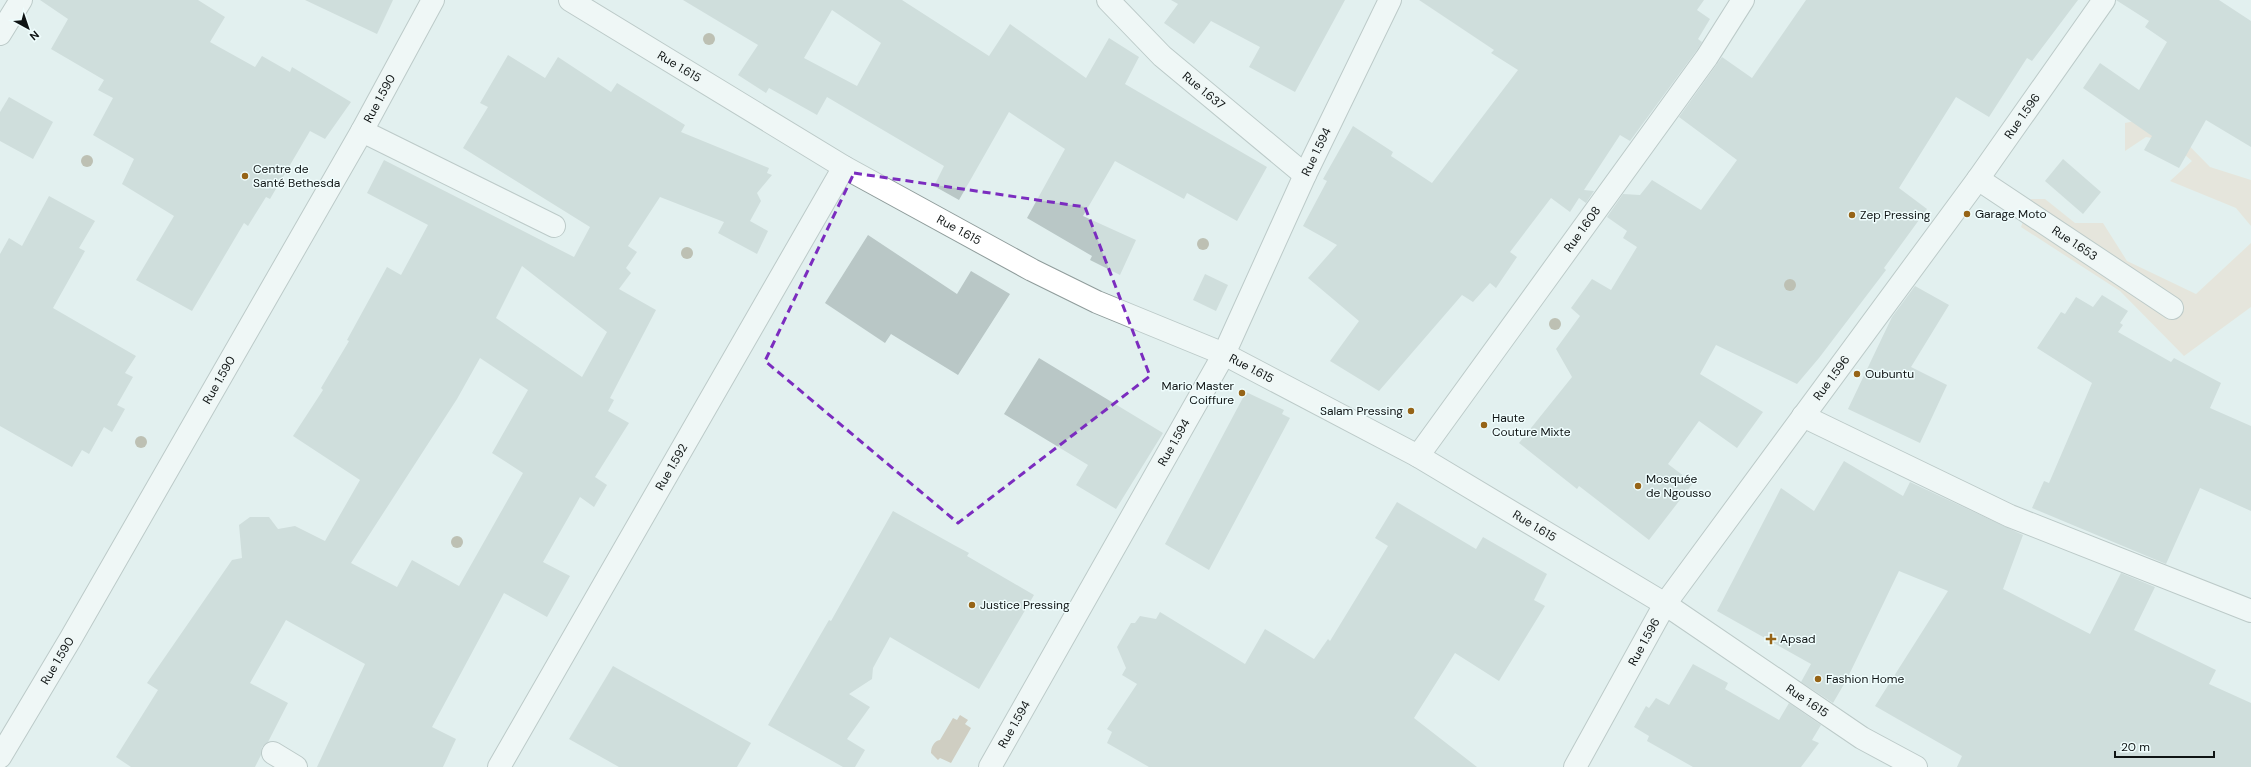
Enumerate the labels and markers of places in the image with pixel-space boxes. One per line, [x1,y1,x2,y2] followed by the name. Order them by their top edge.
[253,161,340,191] place label: Centre de Santé Bethesda
[240,171,250,181] marker: Centre de Santé Bethesda
[1975,206,2047,222] place label: Garage Moto
[1860,207,1931,223] place label: Zep Pressing
[1962,209,1972,219] marker: Garage Moto
[1847,210,1857,220] marker: Zep Pressing
[1865,366,1914,382] place label: Oubuntu
[1852,369,1862,379] marker: Oubuntu
[1162,378,1235,408] place label: Mario Master Coiffure
[1237,388,1247,398] marker: Mario Master Coiffure
[1320,403,1403,419] place label: Salam Pressing
[1406,406,1416,416] marker: Salam Pressing
[1492,410,1571,440] place label: Haute Couture Mixte
[1479,420,1489,430] marker: Haute Couture Mixte
[1646,471,1711,501] place label: Mosquée de Ngousso
[1633,481,1643,491] marker: Mosquée de Ngousso
[980,597,1070,613] place label: Justice Pressing
[967,600,977,610] marker: Justice Pressing
[1780,631,1816,647] place label: Apsad
[1765,633,1777,645] marker: Apsad
[1826,671,1905,687] place label: Fashion Home
[1813,674,1823,684] marker: Fashion Home

